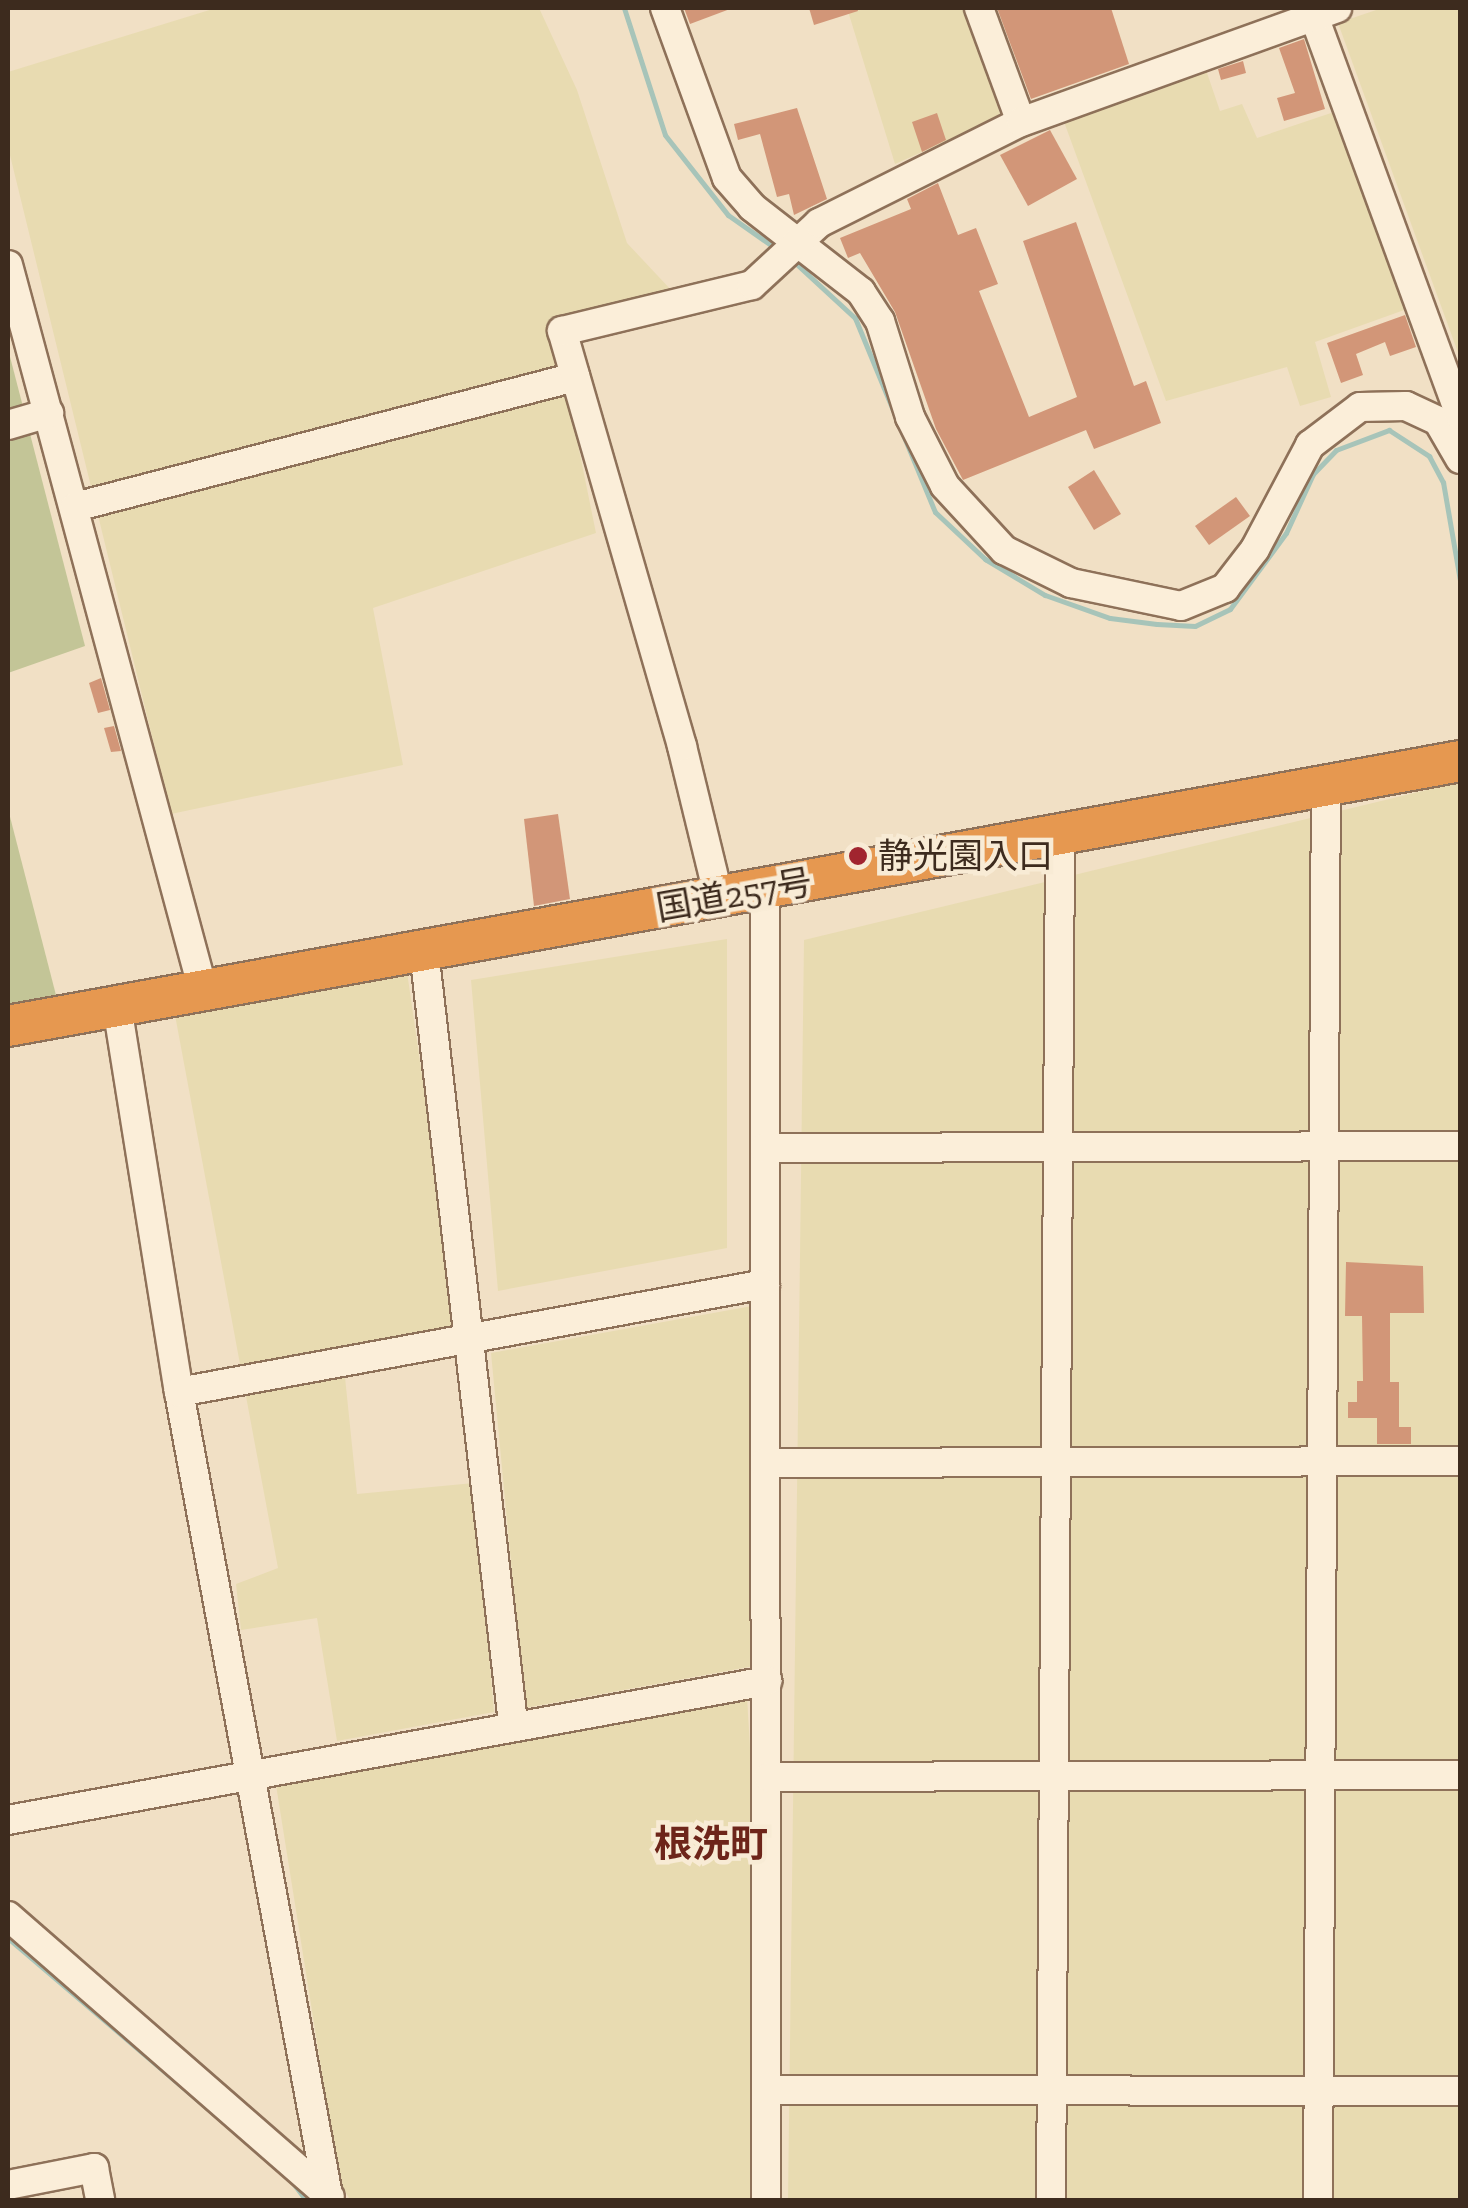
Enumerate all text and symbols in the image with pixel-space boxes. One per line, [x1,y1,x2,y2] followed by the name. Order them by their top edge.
[878,835,1053,877] place label: 静光園入口
[847,845,869,867] marker: 静光園入口
[653,861,815,929] street label: 国道257号
[654,1822,768,1868] district label: 根洗町

